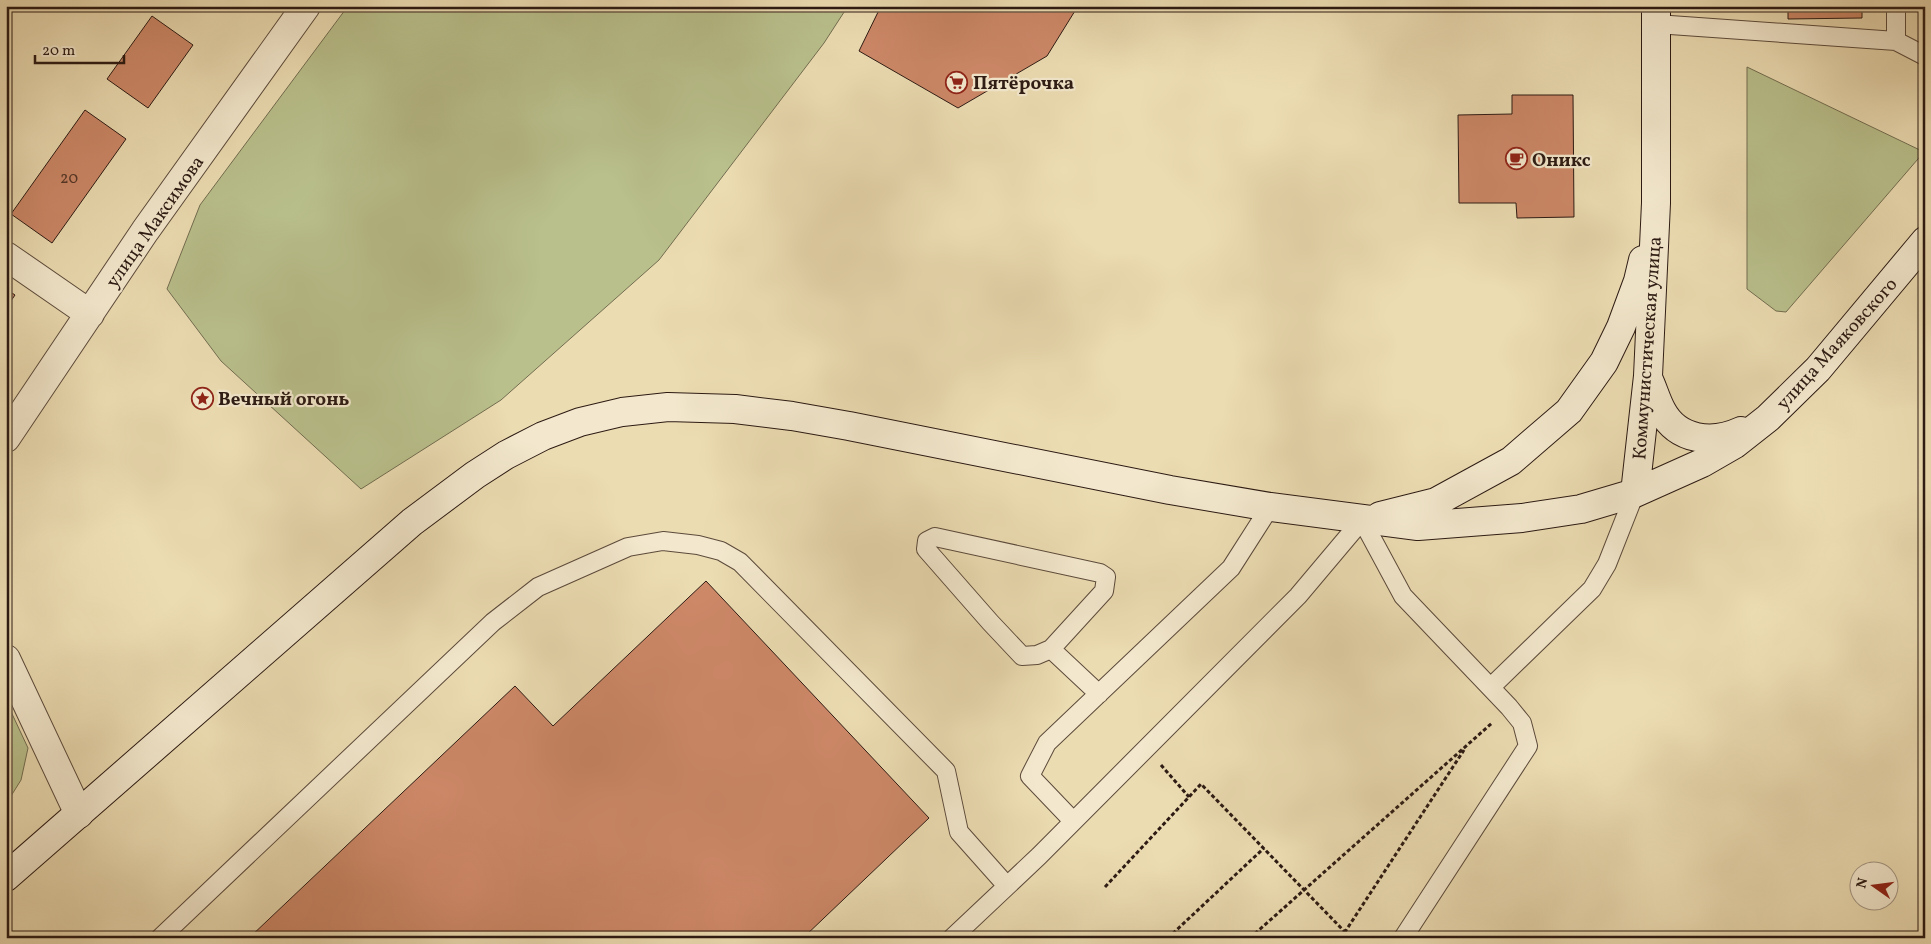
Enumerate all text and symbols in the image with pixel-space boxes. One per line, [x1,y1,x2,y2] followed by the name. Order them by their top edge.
[35,32,124,64] scale bar
[42,41,75,62] text: 20 m
[945,70,969,94] supermarket icon: Пятёрочка
[973,71,1074,97] place label: Пятёрочка
[1504,147,1528,171] cafe icon: Оникс
[1532,148,1591,174] place label: Оникс
[100,151,211,293] street label: улица Максимова
[60,168,78,190] house number: 20
[1627,235,1669,461] street label: Коммунистическая улица
[1771,272,1904,416] street label: улица Маяковского
[190,386,214,410] place icon: Вечный огонь
[218,387,350,413] place label: Вечный огонь
[1848,862,1898,912] north arrow
[1852,876,1873,890] text: N

